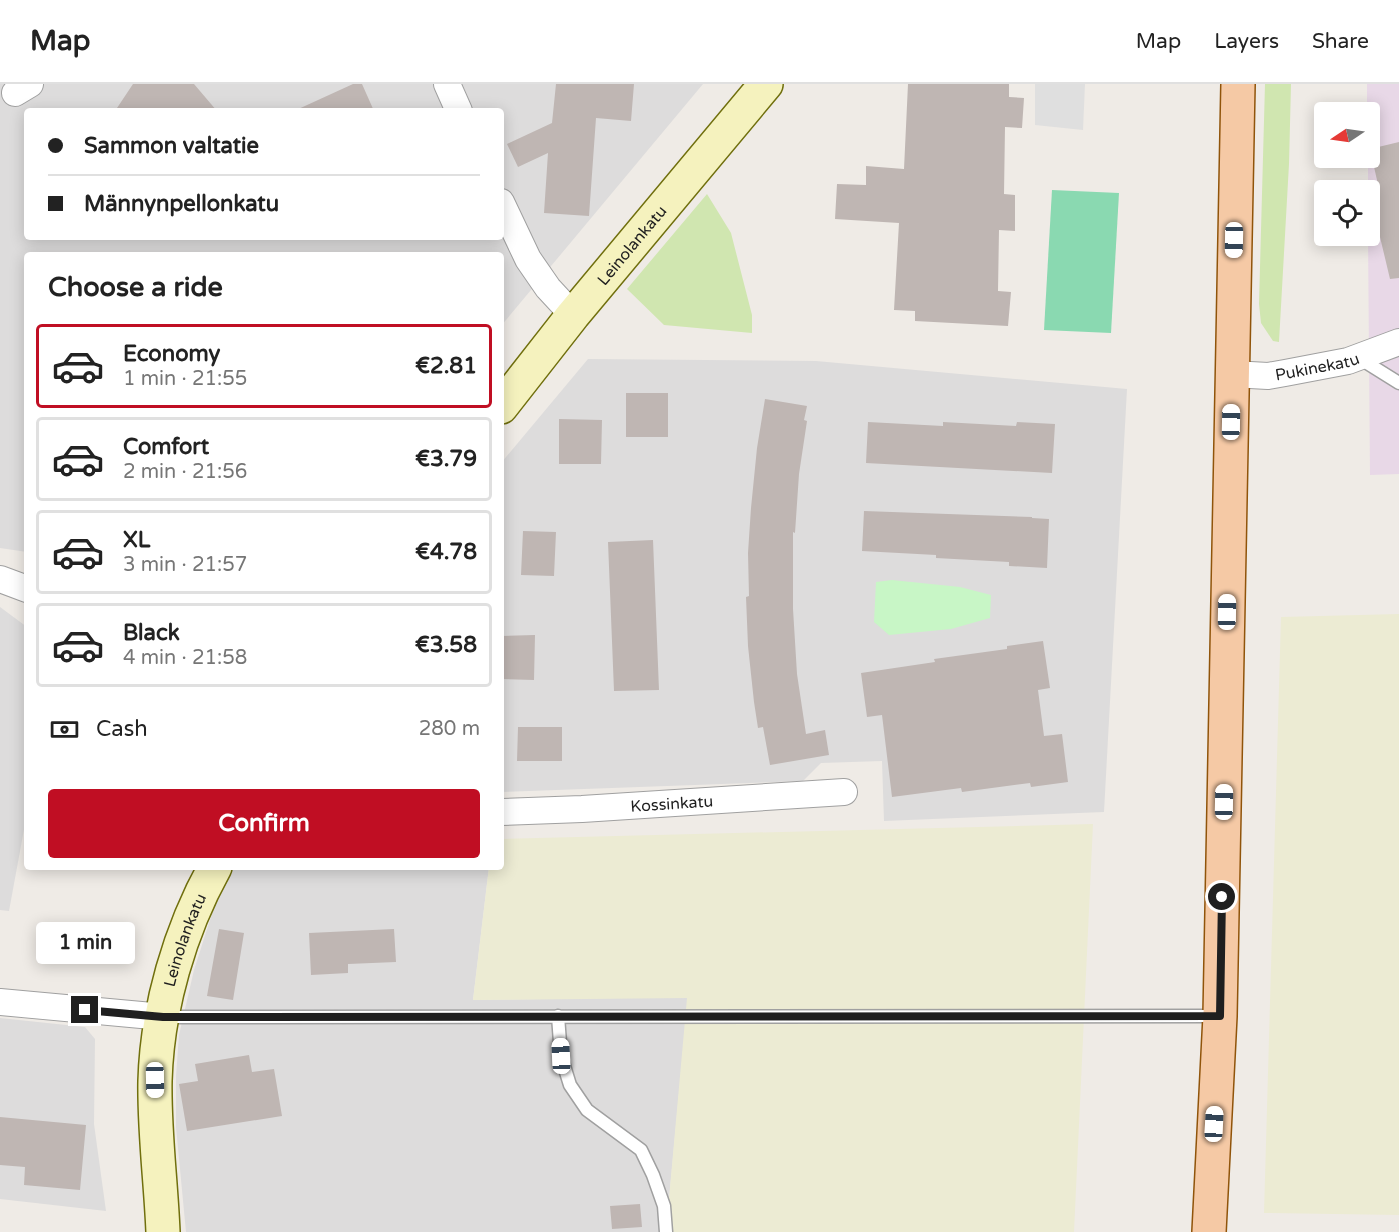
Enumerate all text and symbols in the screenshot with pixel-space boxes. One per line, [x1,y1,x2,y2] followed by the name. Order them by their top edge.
[30,24,90,58] text: Map
[1136,29,1181,54] text: Map
[1214,29,1279,54] text: Layers
[1312,29,1369,54] text: Share
[1314,102,1380,168] north arrow
[1314,102,1380,246] map controls
[84,133,259,159] text: Sammon valtatie
[1314,180,1380,246] button: locate
[84,191,279,217] text: Männynpellonkatu
[593,202,671,290] street label: Leinolankatu
[1225,222,1243,258] car
[48,271,223,304] text: Choose a ride
[51,339,105,393] icon: car
[123,341,220,367] text: Economy
[1274,349,1362,386] street label: Pukinekatu
[415,353,477,379] text: €2.81
[123,367,247,391] text: 1 min · 21:55
[1222,404,1240,440] car
[51,432,105,486] icon: car
[123,434,209,460] text: Comfort
[415,446,477,472] text: €3.79
[123,460,247,484] text: 2 min · 21:56
[51,525,105,579] icon: car
[123,527,150,553] text: XL
[415,539,477,565] text: €4.78
[123,553,247,577] text: 3 min · 21:57
[1218,594,1236,630] car
[51,618,105,672] icon: car
[123,620,180,646] text: Black
[415,632,477,658] text: €3.58
[123,646,247,670] text: 4 min · 21:58
[48,713,81,746] icon: cash
[96,716,148,742] text: Cash
[419,717,480,741] text: 280 m
[1215,784,1233,820] car
[48,789,480,858] button: Confirm
[630,792,714,817] street label: Kossinkatu
[1208,883,1235,910] route start
[160,890,211,989] street label: Leinolankatu
[36,923,134,965] callout: 1 min
[59,931,112,955] text: 1 min
[71,996,98,1023] route end
[551,1038,571,1074] car
[146,1062,164,1098] car
[1204,1106,1224,1142] car

